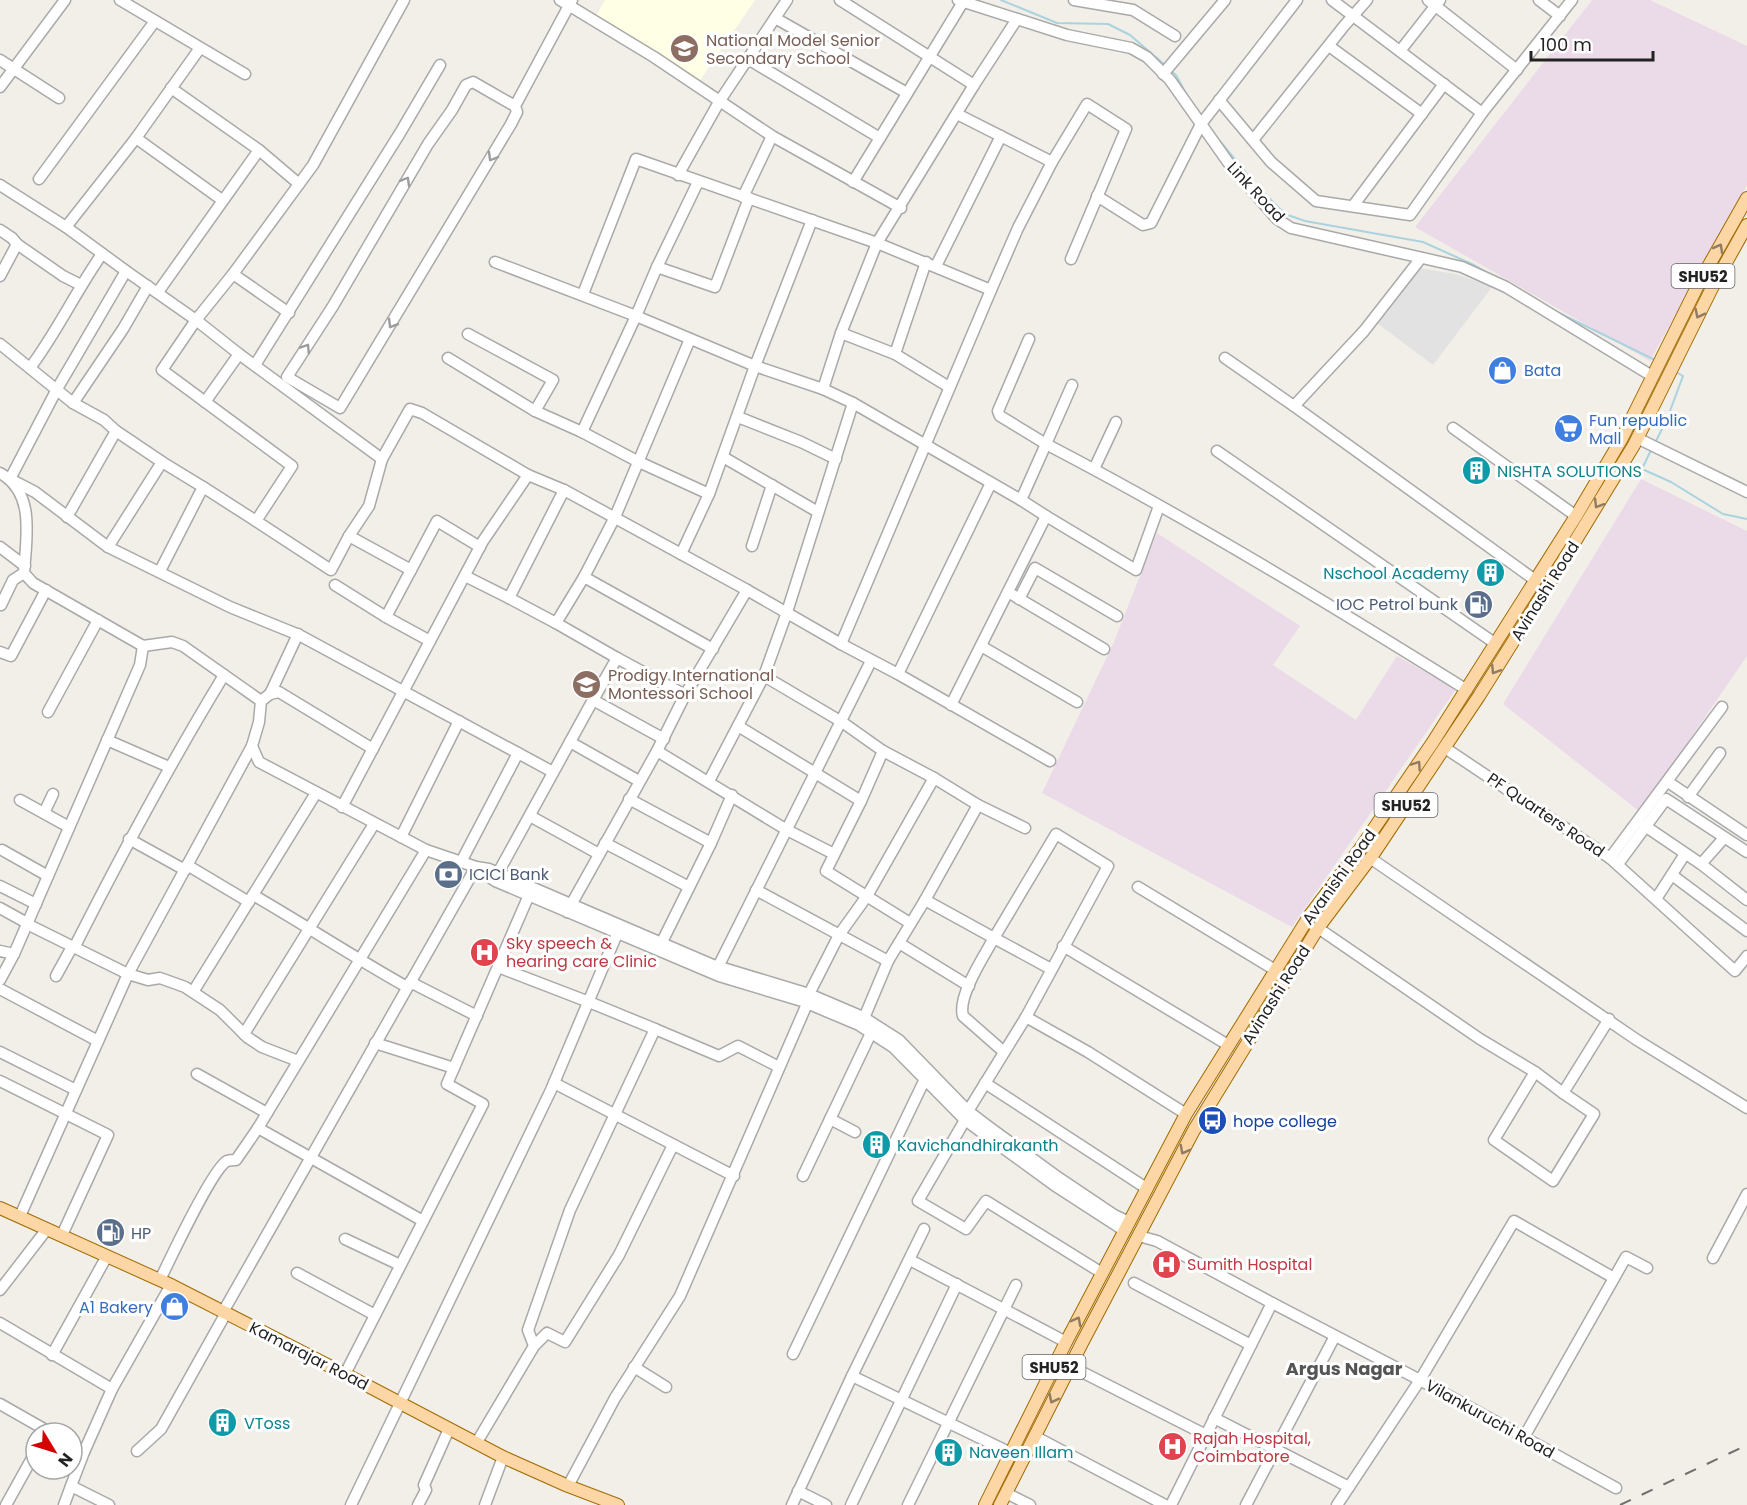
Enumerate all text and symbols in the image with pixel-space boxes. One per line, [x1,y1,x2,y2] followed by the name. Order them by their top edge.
[1531,24,1652,62] scale bar
[706,29,880,70] place label: National Model Senior Secondary School
[1540,32,1592,57] text: 100 m
[669,33,701,65] school or university icon: National Model Senior Secondary School
[488,151,499,161] one-way arrow
[1222,157,1290,227] street label: Link Road
[399,177,411,187] one-way arrow
[1712,243,1723,254] one-way arrow
[1672,264,1734,288] road number: SHU52
[1695,307,1706,318] one-way arrow
[387,318,399,328] one-way arrow
[298,344,310,354] one-way arrow
[1487,354,1519,386] shop icon: Bata
[1524,359,1561,382] place label: Bata
[1589,409,1687,450] place label: Fun republic Mall
[1552,413,1584,445] supermarket icon: Fun republic Mall
[1460,455,1492,487] building icon: NISHTA SOLUTIONS
[1497,460,1642,483] place label: NISHTA SOLUTIONS
[1593,498,1605,508] one-way arrow
[1505,537,1585,645] street label: Avinashi Road
[1474,557,1506,589] building icon: Nschool Academy
[1323,562,1469,585] place label: Nschool Academy
[1463,588,1495,620] fuel station icon: IOC Petrol bunk
[1336,593,1459,616] place label: IOC Petrol bunk
[608,664,774,705] place label: Prodigy International Montessori School
[1491,664,1503,674] one-way arrow
[571,668,603,700] school or university icon: Prodigy International Montessori School
[1410,761,1421,772] one-way arrow
[1483,767,1609,863] street label: PF Quarters Road
[1374,793,1438,817] road number: SHU52
[1296,824,1382,930] street label: Avanishi Road
[432,858,464,890] bank icon: ICICI Bank
[469,863,550,886] place label: ICICI Bank
[506,932,657,973] place label: Sky speech & hearing care Clinic
[469,936,501,968] hospital icon: Sky speech & hearing care Clinic
[1236,941,1316,1049] street label: Avinashi Road
[1196,1105,1228,1137] bus stop icon: hope college
[1233,1110,1337,1133] place label: hope college
[860,1129,892,1161] building icon: Kavichandhirakanth
[897,1134,1058,1157] place label: Kavichandhirakanth
[1180,1144,1191,1155] one-way arrow
[94,1217,126,1249] fuel station icon: HP
[131,1222,151,1245] place label: HP
[1150,1248,1182,1280] hospital icon: Sumith Hospital
[1187,1253,1312,1276] place label: Sumith Hospital
[158,1291,190,1323] shop icon: A1 Bakery
[79,1296,153,1319] place label: A1 Bakery
[245,1316,373,1396] street label: Kamarajar Road
[1070,1317,1081,1327] one-way arrow
[1022,1355,1086,1379] road number: SHU52
[1285,1356,1403,1381] district label: Argus Nagar
[1421,1374,1559,1464] street label: Vilankuruchi Road
[1049,1393,1060,1404] one-way arrow
[207,1407,239,1439] building icon: VToss
[244,1412,290,1435] place label: VToss
[24,1421,84,1481] north arrow
[1193,1427,1311,1468] place label: Rajah Hospital, Coimbatore
[1156,1431,1188,1463] hospital icon: Rajah Hospital, Coimbatore
[932,1436,964,1468] building icon: Naveen Illam
[969,1441,1074,1464] place label: Naveen Illam
[53,1448,78,1472] text: N

